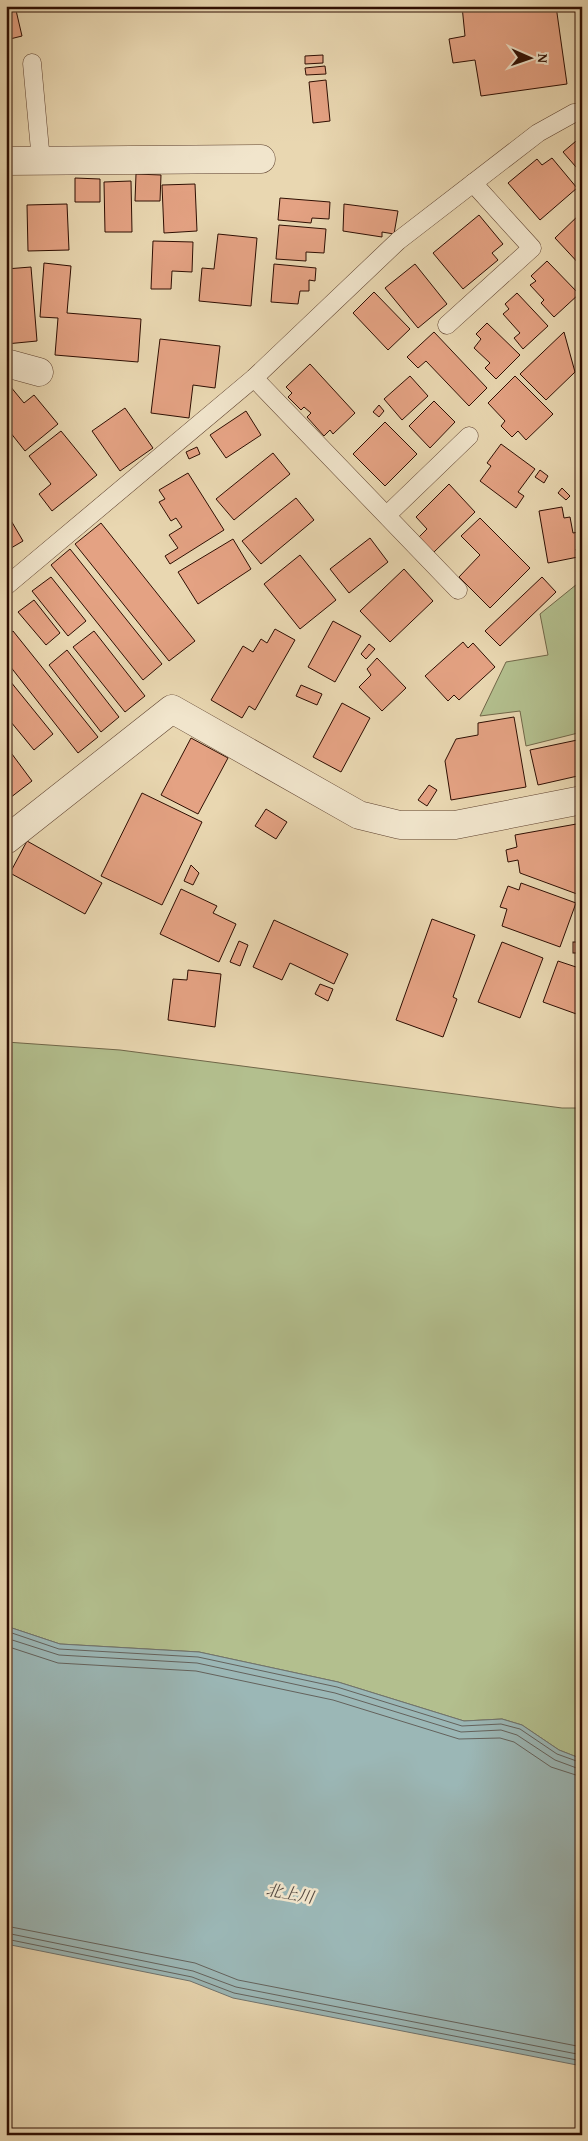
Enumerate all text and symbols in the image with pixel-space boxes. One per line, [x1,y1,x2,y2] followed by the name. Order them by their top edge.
[506,32,556,82] north arrow
[533,53,553,64] text: N
[264,1877,318,1909] water label: 北上川

